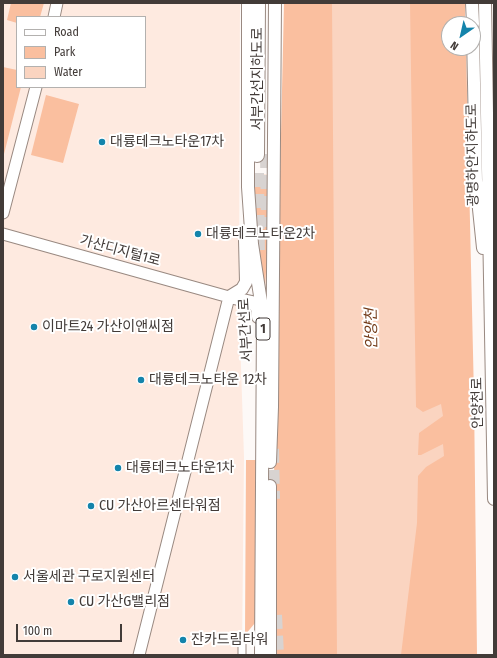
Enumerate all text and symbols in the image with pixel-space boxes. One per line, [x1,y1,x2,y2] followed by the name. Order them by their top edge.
[16,16,146,88] legend
[441,16,481,56] north arrow
[54,25,79,39] text: Road
[250,27,266,131] street label: 서부간선지하도로
[448,38,461,53] text: N
[54,45,75,59] text: Park
[54,65,82,79] text: Water
[464,103,482,207] street label: 광명하안지하도로
[110,134,224,150] place label: 대륭테크노타운17차
[97,137,107,147] marker: 대륭테크노타운17차
[206,226,315,242] place label: 대륭테크노타운2차
[193,229,203,239] marker: 대륭테크노타운2차
[78,232,162,270] street label: 가산디지털1로
[236,297,256,363] street label: 서부간선로
[363,308,381,350] water label: 안양천
[256,318,270,340] road number: 1
[42,319,174,335] place label: 이마트24 가산이앤씨점
[29,322,39,332] marker: 이마트24 가산이앤씨점
[149,372,267,388] place label: 대륭테크노타운 12차
[136,375,146,385] marker: 대륭테크노타운 12차
[469,377,487,429] street label: 안양천로
[126,460,234,476] place label: 대륭테크노타운1차
[113,463,123,473] marker: 대륭테크노타운1차
[99,498,221,514] place label: CU 가산아르센타워점
[86,501,96,511] marker: CU 가산아르센타워점
[23,569,155,585] place label: 서울세관 구로지원센터
[10,572,20,582] marker: 서울세관 구로지원센터
[79,594,170,610] place label: CU 가산G밸리점
[66,597,76,607] marker: CU 가산G밸리점
[18,616,124,642] scale bar
[23,624,52,638] text: 100 m
[191,632,268,648] place label: 잔카드림타워
[178,635,188,645] marker: 잔카드림타워

